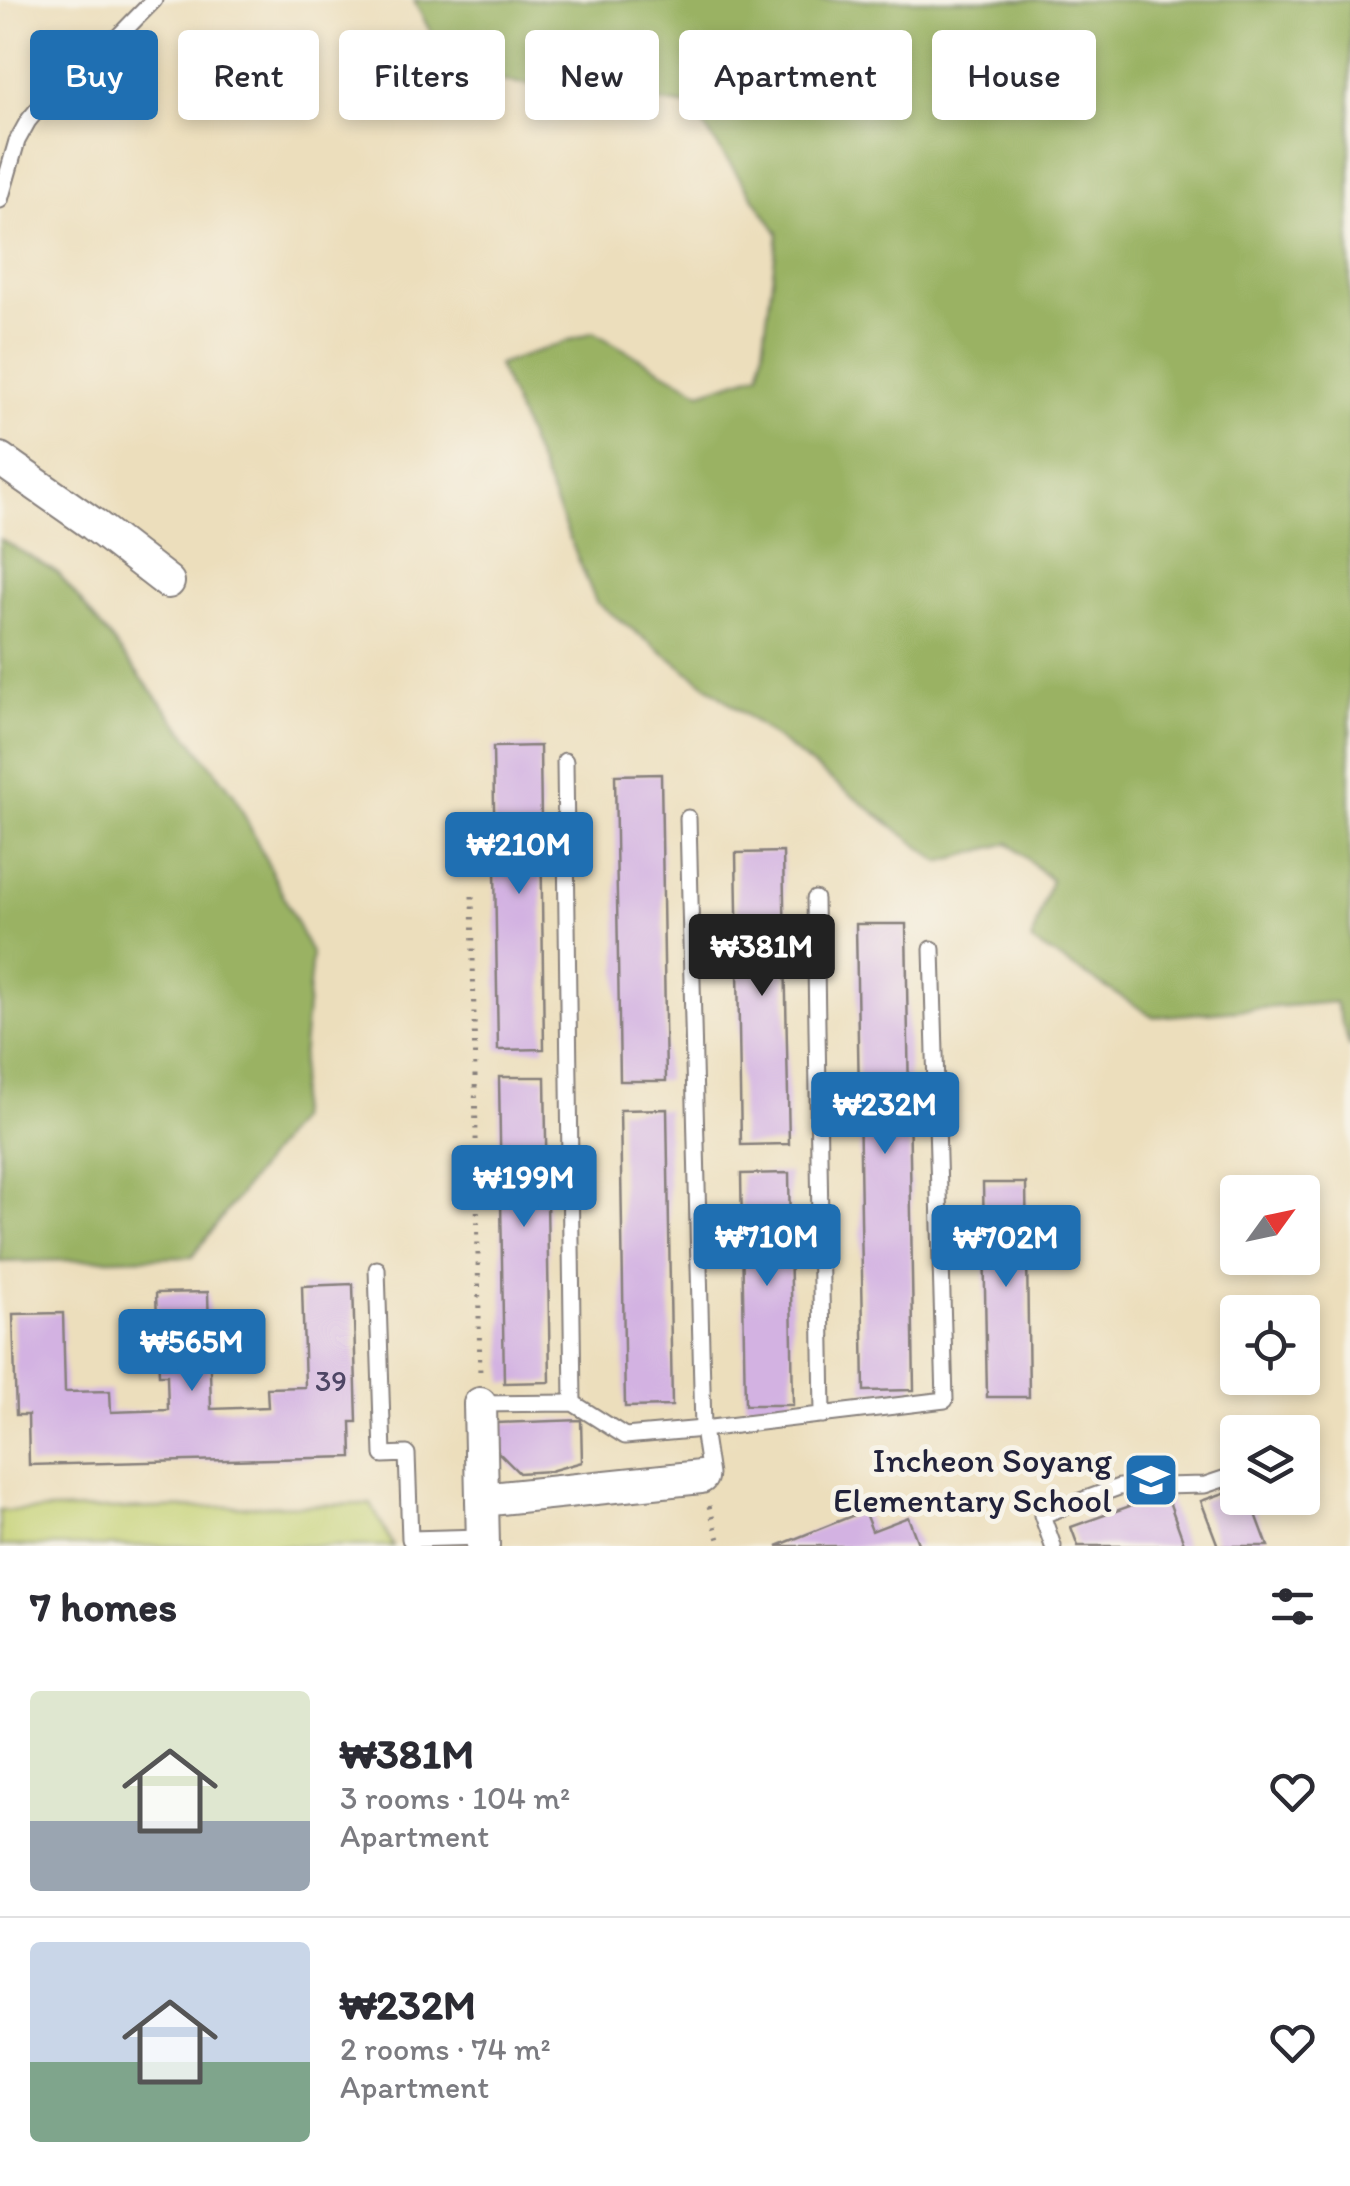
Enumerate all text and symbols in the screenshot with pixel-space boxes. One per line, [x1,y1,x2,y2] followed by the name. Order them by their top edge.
[30,30,158,120] chip: Buy
[178,30,319,120] chip: Rent
[339,30,505,120] chip: Filters
[525,30,659,120] chip: New
[679,30,912,120] chip: Apartment
[932,30,1096,120] chip: House
[449,812,589,897] pin: ₩210M
[467,825,571,863] text: ₩210M
[692,914,832,999] pin: ₩381M
[711,927,813,965] text: ₩381M
[815,1072,955,1157] pin: ₩232M
[833,1085,937,1123] text: ₩232M
[454,1145,594,1230] pin: ₩199M
[474,1158,574,1196] text: ₩199M
[1220,1175,1320,1275] north arrow
[1220,1175,1320,1515] map controls
[697,1204,837,1289] pin: ₩710M
[936,1205,1076,1290] pin: ₩702M
[716,1217,818,1255] text: ₩710M
[954,1218,1058,1256] text: ₩702M
[1220,1295,1320,1395] button: locate
[122,1309,262,1394] pin: ₩565M
[140,1322,244,1360] text: ₩565M
[315,1362,347,1399] house number: 39
[1220,1415,1320,1515] button: layers
[833,1439,1112,1521] place label: Incheon Soyang Elementary School
[1121,1450,1181,1510] school or university icon: Incheon Soyang Elementary School
[1265,1579,1320,1634] icon: filters
[30,1581,177,1632] text: 7 homes
[340,1728,474,1779] text: ₩381M
[110,1731,230,1851] icon: home
[1265,1764,1320,1819] icon: heart
[340,1779,570,1817] text: 3 rooms · 104 m²
[340,1817,489,1855] text: Apartment
[340,1979,476,2030] text: ₩232M
[110,1982,230,2102] icon: home
[1265,2015,1320,2070] icon: heart
[340,2030,551,2068] text: 2 rooms · 74 m²
[340,2068,489,2106] text: Apartment

